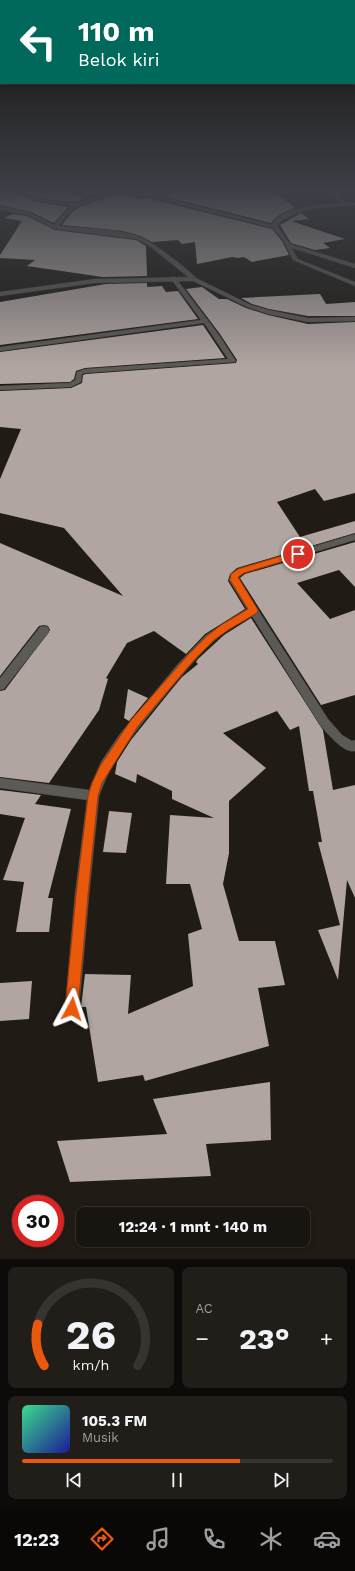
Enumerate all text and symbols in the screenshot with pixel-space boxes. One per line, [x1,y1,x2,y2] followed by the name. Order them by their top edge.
[78,15,155,48] text: 110 m
[12,16,64,68] icon: left
[78,49,160,70] text: Belok kiri
[281,537,315,571] pin
[287,543,309,565] icon: arrive
[51,988,93,1030] position arrow
[12,1195,64,1247] speed limit sign: 30
[119,1218,267,1236] text: 12:24 · 1 mnt · 140 m
[196,1301,213,1316] text: AC
[66,1309,116,1358] text: 26
[239,1321,290,1356] text: 23°
[196,1326,209,1351] text: −
[320,1326,333,1351] text: +
[72,1356,109,1372] text: km/h
[82,1412,147,1430] text: 105.3 FM
[82,1430,119,1445] text: Musik
[63,1469,85,1491] icon: previous
[166,1469,188,1491] icon: pause
[270,1469,292,1491] icon: next
[88,1525,116,1553] icon: directions
[144,1525,172,1553] icon: music
[200,1525,228,1553] icon: phone
[257,1525,285,1553] icon: climate
[313,1525,341,1553] icon: car
[14,1529,59,1550] text: 12:23

